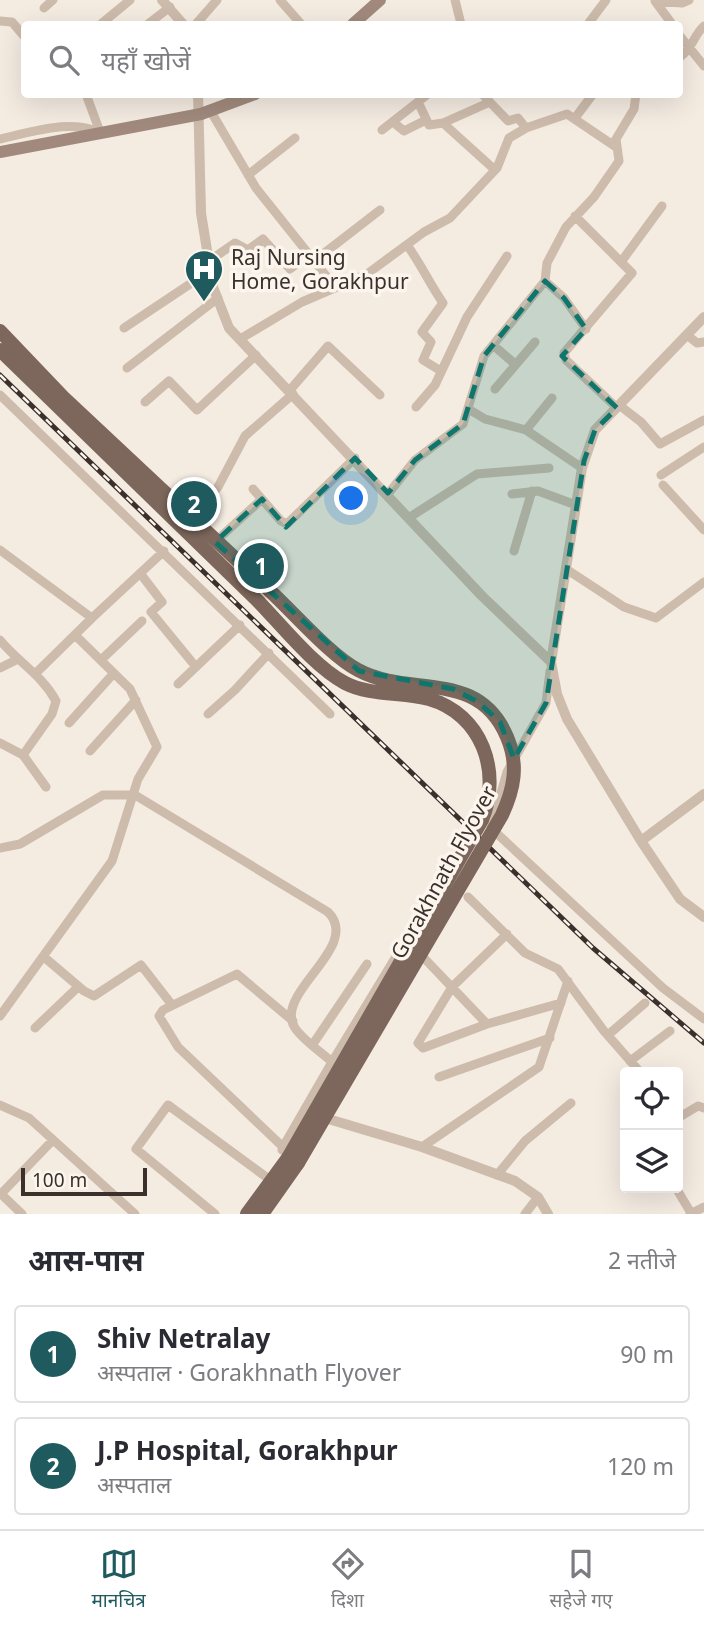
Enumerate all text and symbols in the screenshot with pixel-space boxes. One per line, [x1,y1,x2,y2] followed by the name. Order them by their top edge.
[21,21,683,98] search box
[45,41,83,79] icon: search
[101,42,191,78] text: यहाँ खोजें
[231,243,409,295] place label: Raj Nursing Home, Gorakhpur
[183,248,225,303] hospital icon: Raj Nursing Home, Gorakhpur
[171,478,217,530] pin: 2
[334,481,368,515] your location
[238,540,284,592] pin: 1
[384,780,502,963] street label: Gorakhnath Flyover
[620,1067,683,1193] map controls
[620,1067,683,1130] button: locate
[620,1130,683,1193] button: layers
[21,1165,147,1197] scale bar
[32,1167,87,1193] text: 100 m
[28,1239,144,1280] text: आस-पास
[608,1244,676,1276] text: 2 नतीजे
[97,1320,270,1356] text: Shiv Netralay
[46,1338,60,1370] text: 1
[620,1338,674,1370] text: 90 m
[97,1356,401,1388] text: अस्पताल · Gorakhnath Flyover
[97,1432,398,1468] text: J.P Hospital, Gorakhpur
[46,1450,60,1482] text: 2
[607,1450,674,1482] text: 120 m
[97,1468,171,1500] text: अस्पताल
[91,1545,146,1613] tab: मानचित्र
[329,1545,367,1613] tab: दिशा
[549,1545,613,1613] tab: सहेजे गए

